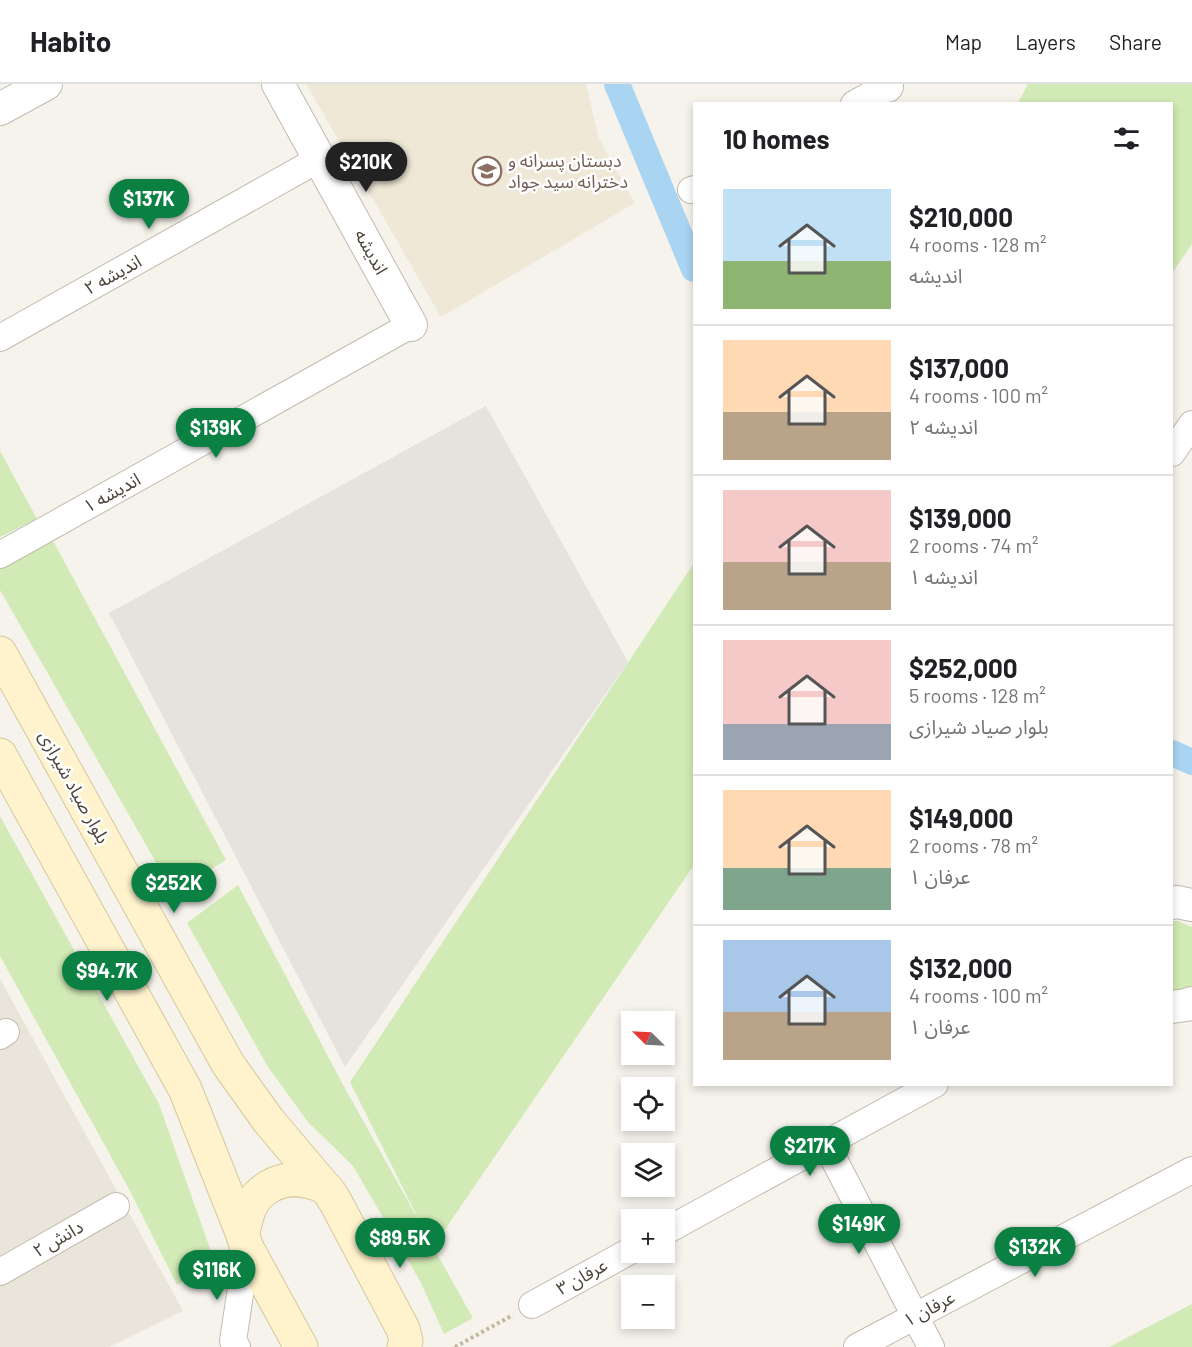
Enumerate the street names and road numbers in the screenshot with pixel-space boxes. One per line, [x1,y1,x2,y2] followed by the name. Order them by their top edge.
[351,225,393,278] street label: اندیشه
[80,249,145,299] street label: اندیشه ۲
[79,467,144,517] street label: اندیشه ۱
[34,726,115,847] street label: بلوار صیاد شیرازی
[28,1215,87,1262] street label: دانش ۲
[552,1253,611,1300] street label: عرفان ۳
[899,1285,959,1332] street label: عرفان ۱

